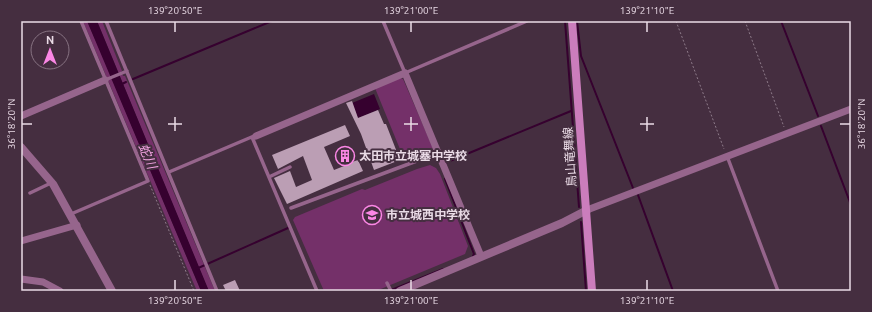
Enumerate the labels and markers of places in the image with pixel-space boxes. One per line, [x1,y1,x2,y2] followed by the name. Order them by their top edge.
[334,145,356,167] building icon: 太田市立城塞中学校
[359,149,467,162] place label: 太田市立城塞中学校
[361,204,383,226] school or university icon: 市立城西中学校
[386,208,470,221] place label: 市立城西中学校

